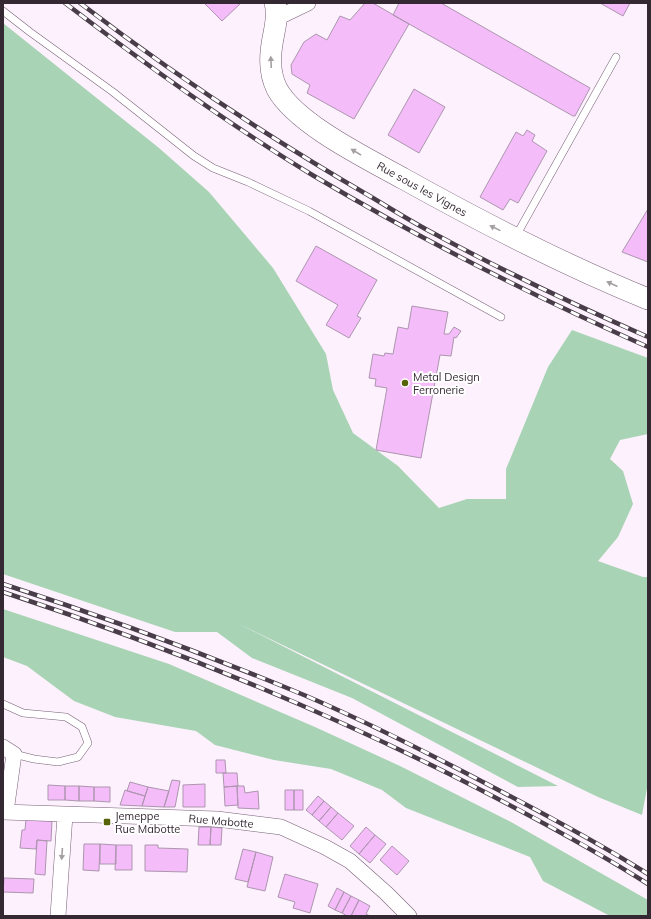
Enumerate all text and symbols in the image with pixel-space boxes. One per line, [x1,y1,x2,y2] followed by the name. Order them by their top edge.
[268,55,274,68] one-way arrow
[350,149,362,156] one-way arrow
[374,158,470,220] street label: Rue sous les Vignes
[489,225,500,231] one-way arrow
[606,280,618,286] one-way arrow
[413,370,480,397] place label: Metal Design Ferronerie
[400,378,410,388] marker: Metal Design Ferronerie
[115,809,180,836] place label: Jemeppe Rue Mabotte
[188,811,254,831] street label: Rue Mabotte
[102,817,112,827] marker: Jemeppe Rue Mabotte
[59,848,66,860] one-way arrow

